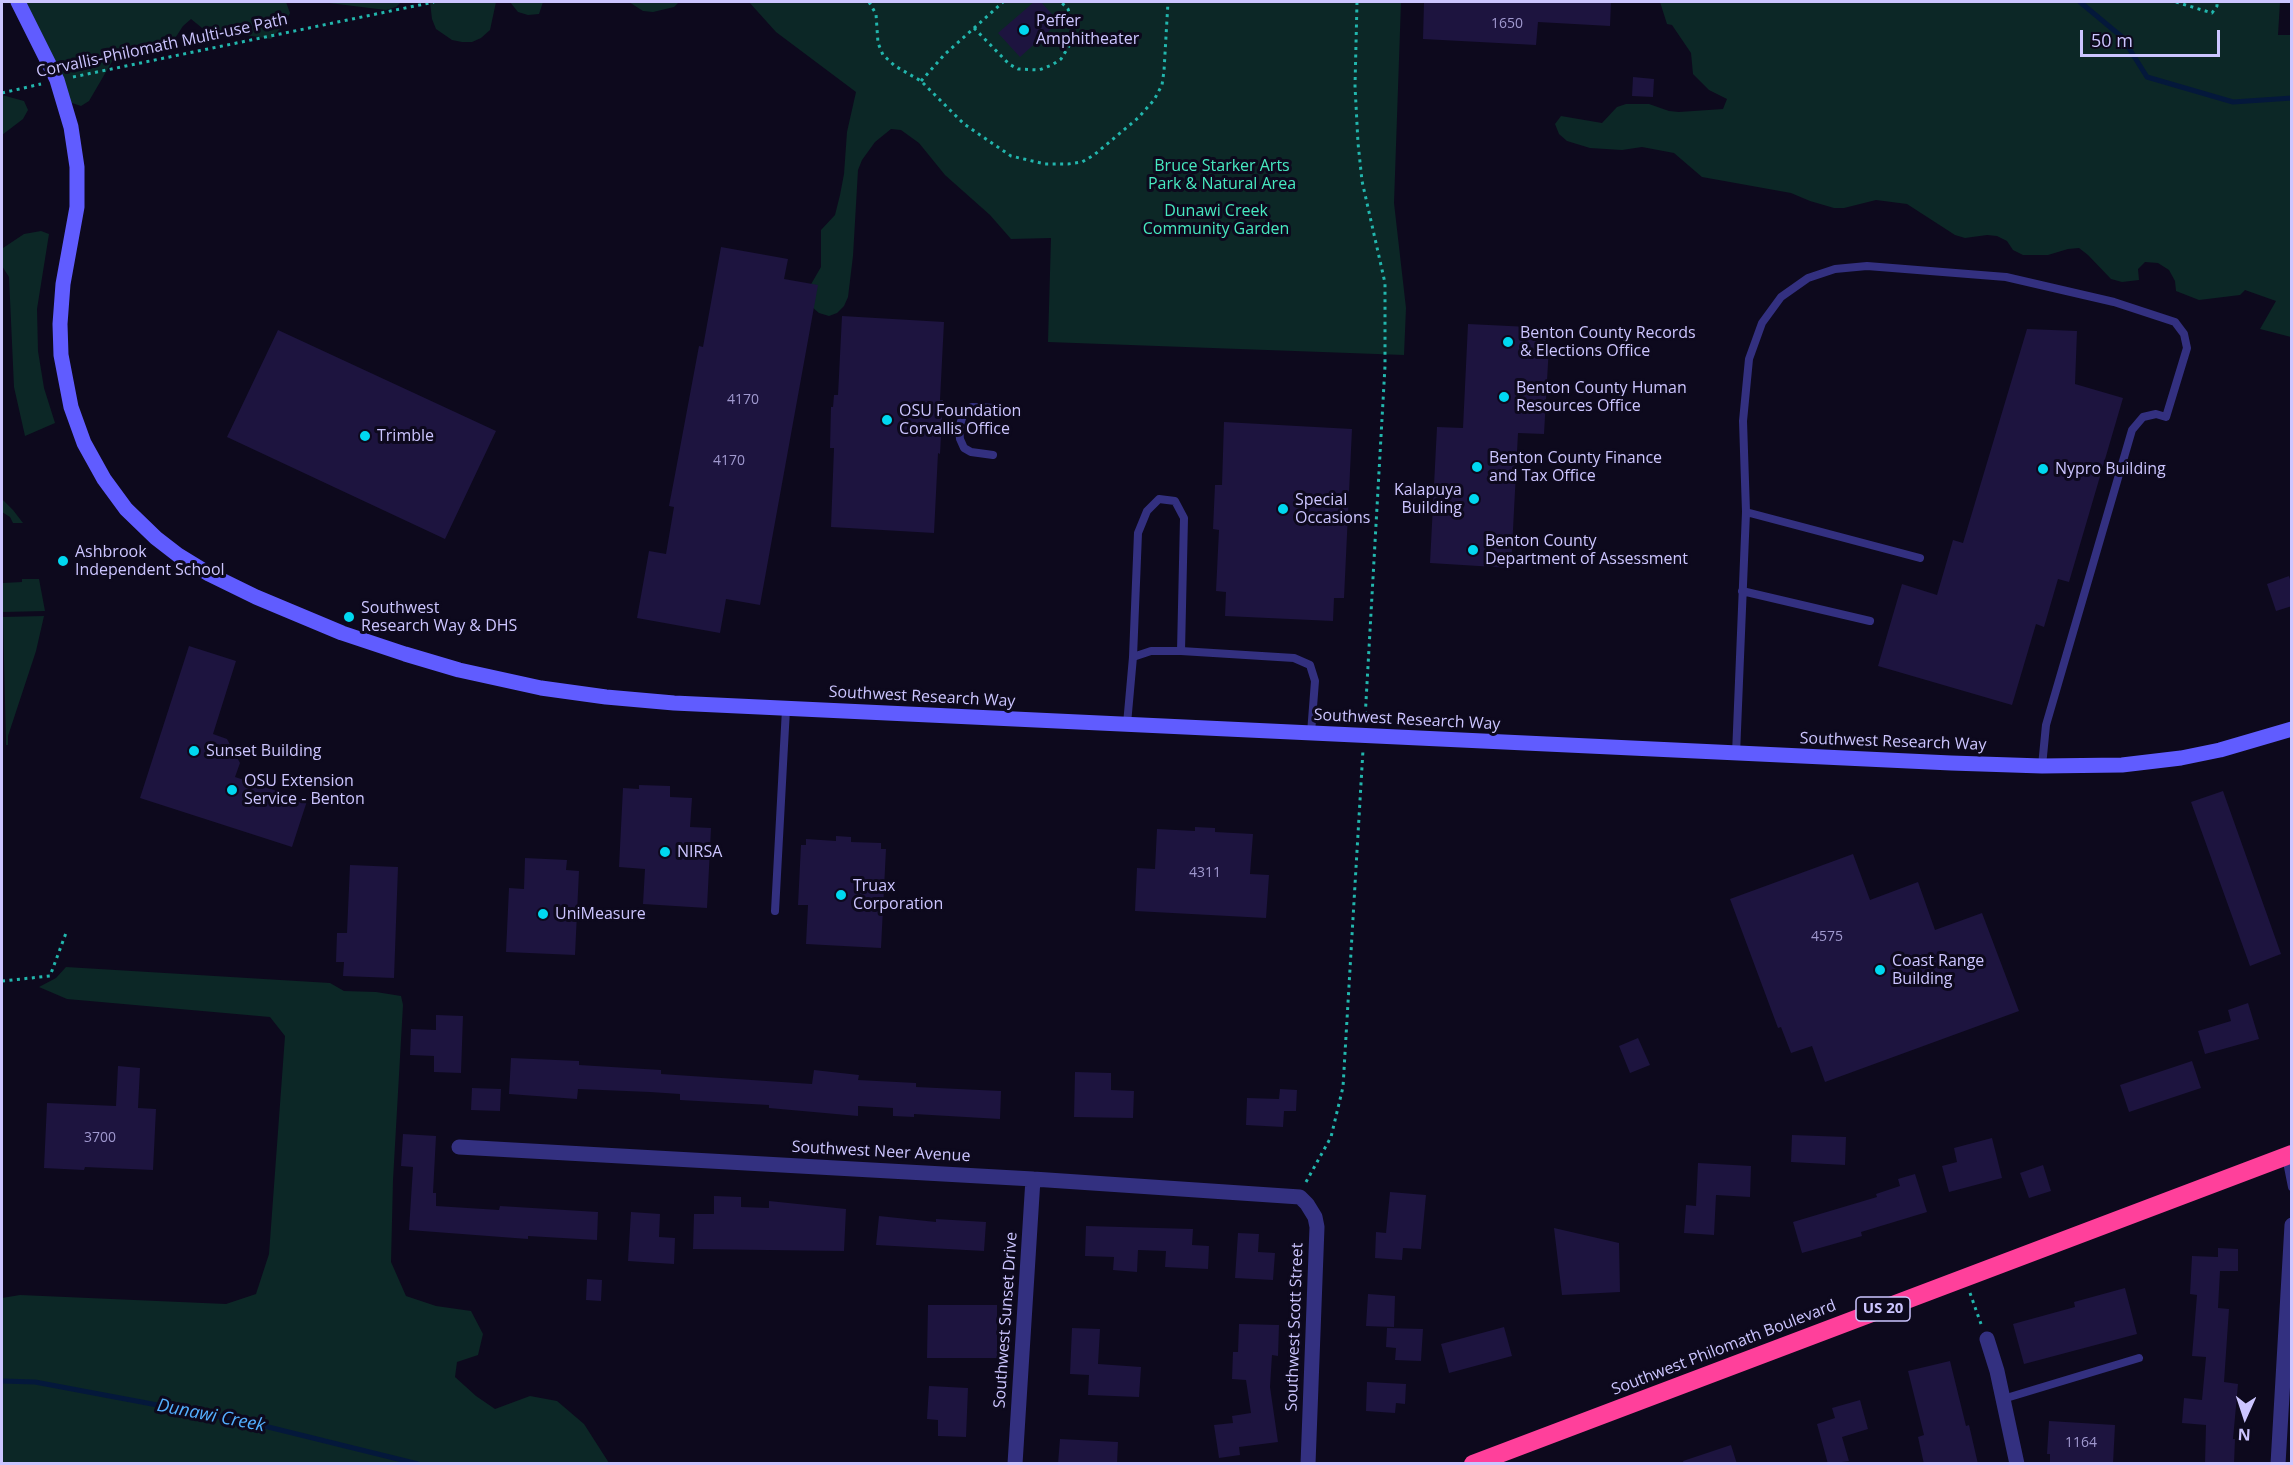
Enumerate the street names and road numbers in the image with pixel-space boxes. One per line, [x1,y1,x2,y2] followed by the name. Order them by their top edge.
[35,10,289,82] street label: Corvallis-Philomath Multi-use Path
[828,683,1016,711] street label: Southwest Research Way
[1313,706,1501,734] street label: Southwest Research Way
[1799,729,1987,755] street label: Southwest Research Way
[791,1138,971,1166] street label: Southwest Neer Avenue
[990,1231,1022,1409] street label: Southwest Sunset Drive
[1282,1242,1308,1412] street label: Southwest Scott Street
[1609,1296,1839,1400] street label: Southwest Philomath Boulevard
[1856,1297,1910,1321] road number: US 20

